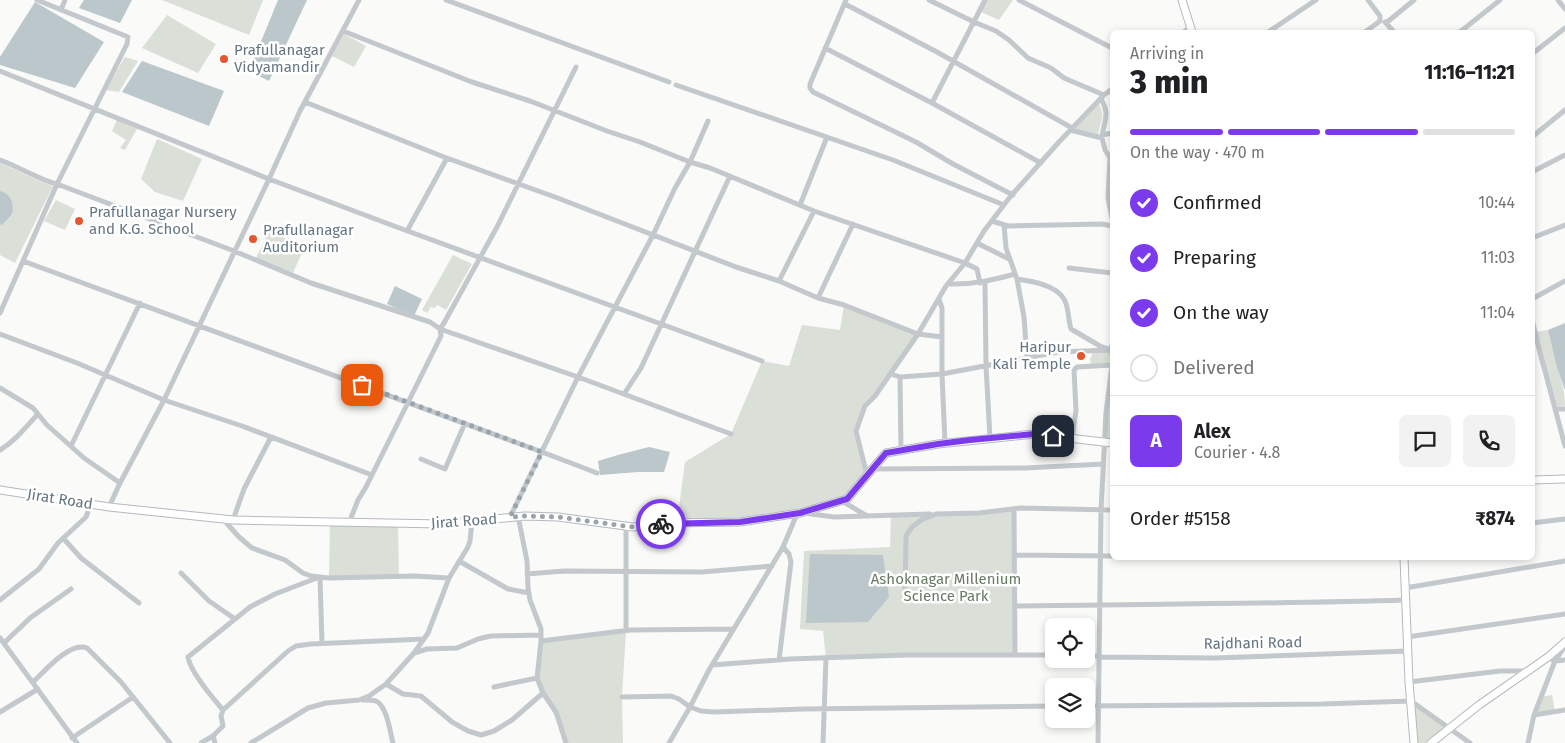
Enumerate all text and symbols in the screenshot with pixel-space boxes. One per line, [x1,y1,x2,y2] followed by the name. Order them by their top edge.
[234,41,325,76] place label: Prafullanagar Vidyamandir
[1130,44,1204,63] text: Arriving in
[218,53,230,65] marker: Prafullanagar Vidyamandir
[1424,61,1515,84] text: 11:16–11:21
[1130,63,1208,101] text: 3 min
[1130,143,1265,162] text: On the way · 470 m
[1130,189,1158,217] icon: check
[1173,191,1262,214] text: Confirmed
[1478,193,1515,212] text: 10:44
[89,203,237,238] place label: Prafullanagar Nursery and K.G. School
[73,215,85,227] marker: Prafullanagar Nursery and K.G. School
[263,221,354,256] place label: Prafullanagar Auditorium
[247,233,259,245] marker: Prafullanagar Auditorium
[1130,244,1158,272] icon: check
[1173,246,1256,269] text: Preparing
[1481,248,1515,267] text: 11:03
[1130,299,1158,327] icon: check
[1173,301,1269,324] text: On the way
[1480,303,1515,322] text: 11:04
[992,338,1071,373] place label: Haripur Kali Temple
[1075,350,1087,362] marker: Haripur Kali Temple
[1173,356,1255,379] text: Delivered
[341,364,383,406] pin
[348,371,376,399] icon: bag
[1032,415,1074,457] pin
[1399,415,1451,467] button: chat
[1463,415,1515,467] button: phone
[1194,420,1231,443] text: Alex
[1039,422,1067,450] icon: home
[1150,429,1162,452] text: A
[1194,443,1280,462] text: Courier · 4.8
[26,485,94,513] street label: Jirat Road
[636,499,686,549] courier
[1130,507,1231,530] text: Order #5158
[1475,507,1515,530] text: ₹874
[430,510,498,532] street label: Jirat Road
[647,510,675,538] icon: bike
[871,570,1021,605] park label: Ashoknagar Millenium Science Park
[1045,618,1095,728] map controls
[1045,618,1095,668] button: locate
[1204,633,1302,653] street label: Rajdhani Road
[1045,678,1095,728] button: layers

